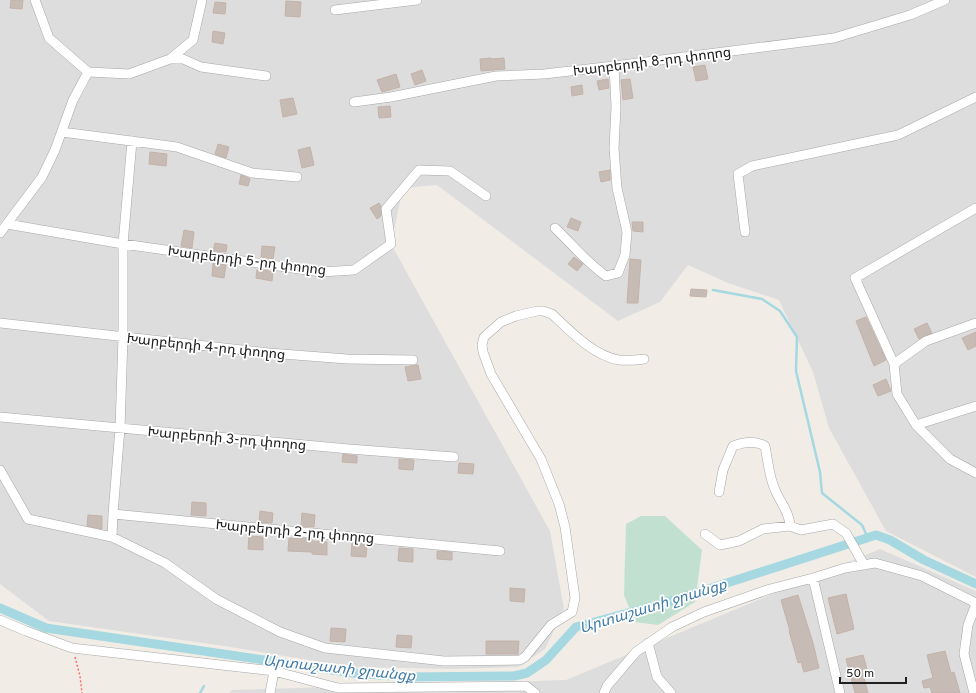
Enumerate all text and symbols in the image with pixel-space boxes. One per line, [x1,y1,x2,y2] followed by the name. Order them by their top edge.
[572,44,732,81] street label: Խարբերդի 8-րդ փողոց
[167,243,327,280] street label: Խարբերդի 5-րդ փողոց
[126,331,286,364] street label: Խարբերդի 4-րդ փողոց
[147,424,307,455] street label: Խարբերդի 3-րդ փողոց
[215,517,375,548] street label: Խարբերդի 2-րդ փողոց
[578,576,730,639] water label: Արտաշատի ջրանցք
[262,652,417,687] water label: Արտաշատի ջրանցք
[840,659,906,685] scale bar
[846,666,874,682] text: 50 m

